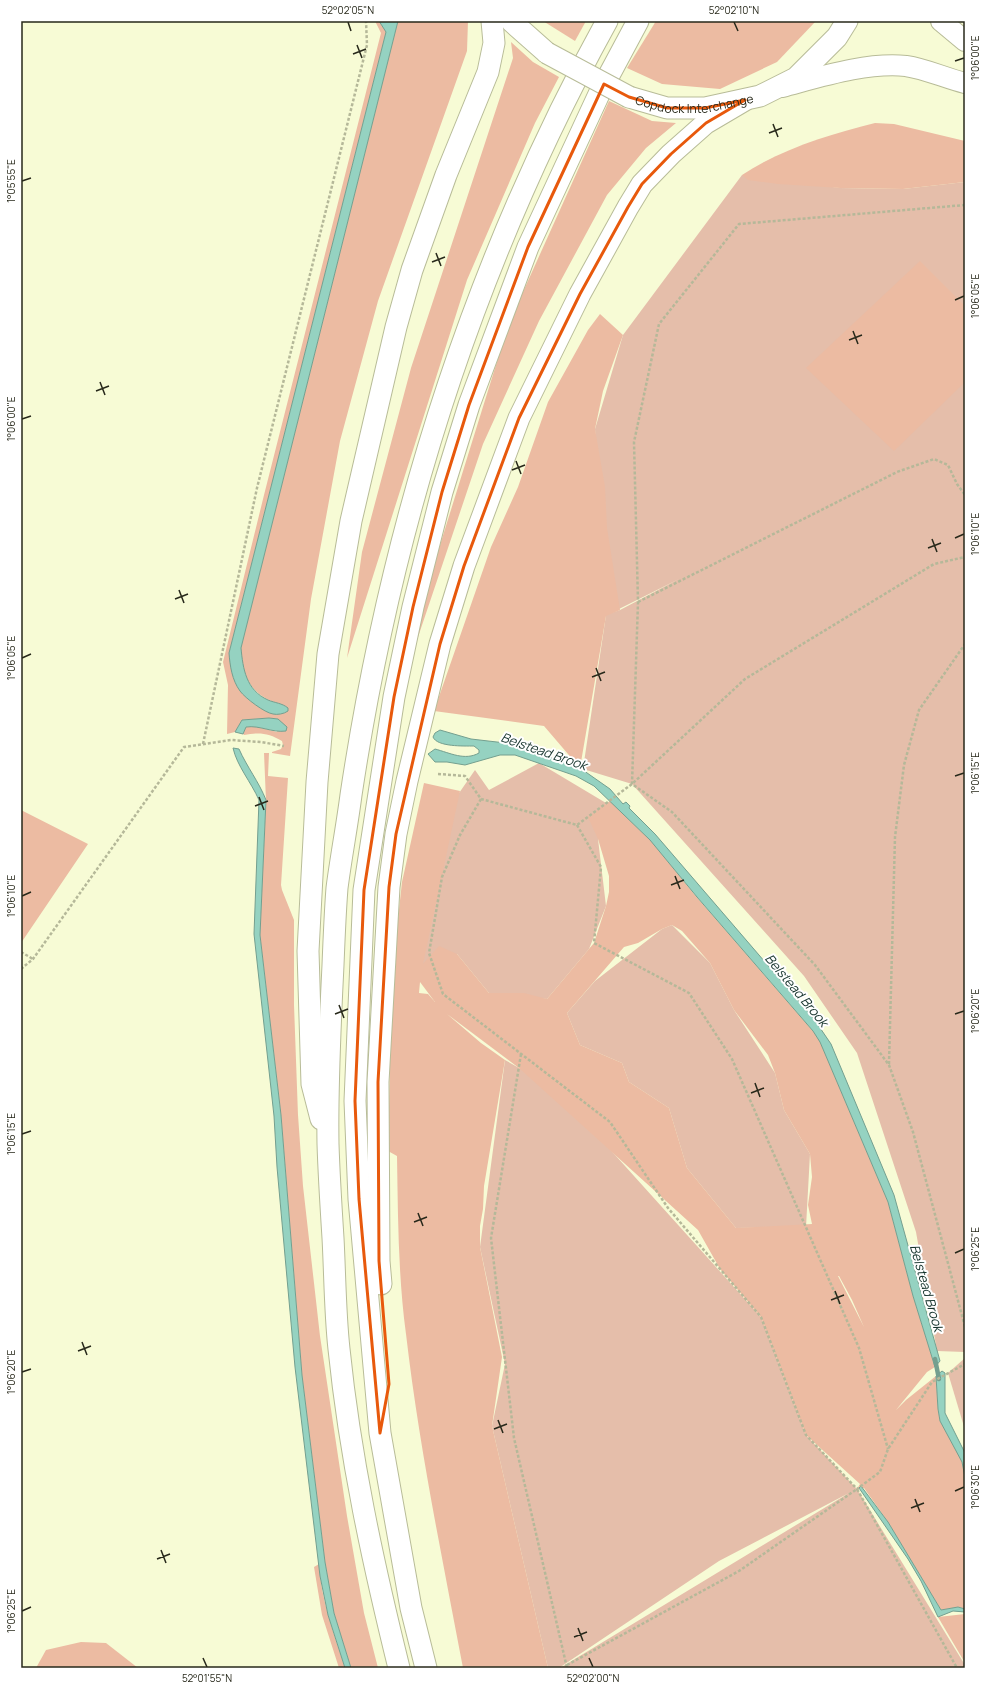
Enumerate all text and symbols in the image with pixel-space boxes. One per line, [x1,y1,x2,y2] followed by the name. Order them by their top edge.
[322,3,374,17] text: 52°02'05"N
[709,3,759,17] text: 52°02'10"N
[968,35,982,80] text: 1°06'00"E
[634,89,755,117] street label: Copdock Interchange
[4,159,18,203] text: 1°05'55"E
[968,274,982,318] text: 1°06'05"E
[4,396,18,441] text: 1°06'00"E
[968,512,982,555] text: 1°06'10"E
[4,636,18,680] text: 1°06'05"E
[499,728,592,775] water label: Belstead Brook
[968,752,982,794] text: 1°06'15"E
[4,874,18,917] text: 1°06'10"E
[761,950,834,1032] water label: Belstead Brook
[968,989,982,1033] text: 1°06'20"E
[4,1113,18,1155] text: 1°06'15"E
[968,1227,982,1271] text: 1°06'25"E
[906,1242,949,1336] water label: Belstead Brook
[4,1350,18,1394] text: 1°06'20"E
[968,1465,982,1509] text: 1°06'30"E
[4,1589,18,1633] text: 1°06'25"E
[182,1671,232,1685] text: 52°01'55"N
[567,1671,619,1685] text: 52°02'00"N

